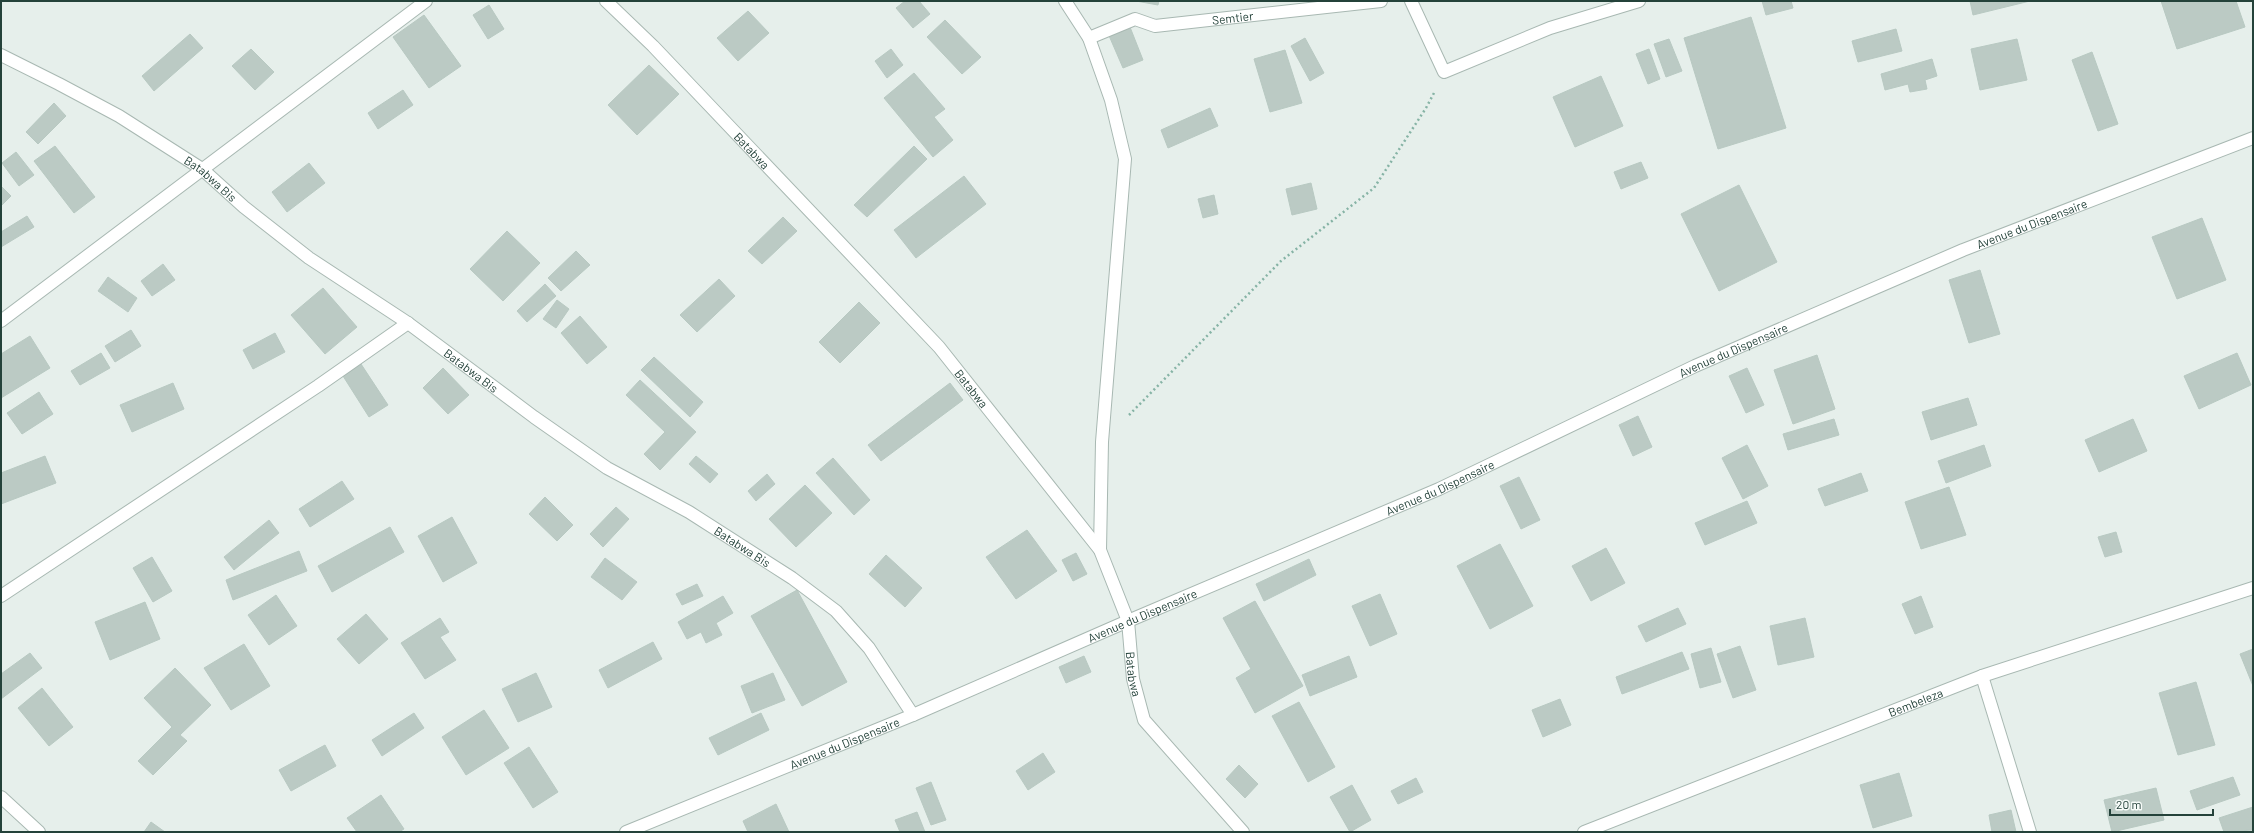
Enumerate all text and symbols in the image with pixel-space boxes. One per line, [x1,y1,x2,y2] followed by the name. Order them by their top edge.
[1211,8,1255,27] street label: Semtier
[732,129,773,172] street label: Batabwa
[182,153,240,204] street label: Batabwa Bis
[1974,196,2089,251] street label: Avenue du Dispensaire
[1677,320,1790,380] street label: Avenue du Dispensaire
[441,345,501,395] street label: Batabwa Bis
[952,366,991,410] street label: Batabwa
[1384,457,1496,518] street label: Avenue du Dispensaire
[712,523,774,570] street label: Batabwa Bis
[1086,586,1199,645] street label: Avenue du Dispensaire
[1124,651,1144,698] street label: Batabwa
[1886,685,1945,719] street label: Bembeleza
[788,714,902,772] street label: Avenue du Dispensaire
[2110,791,2213,817] scale bar
[2116,797,2142,811] text: 20 m

